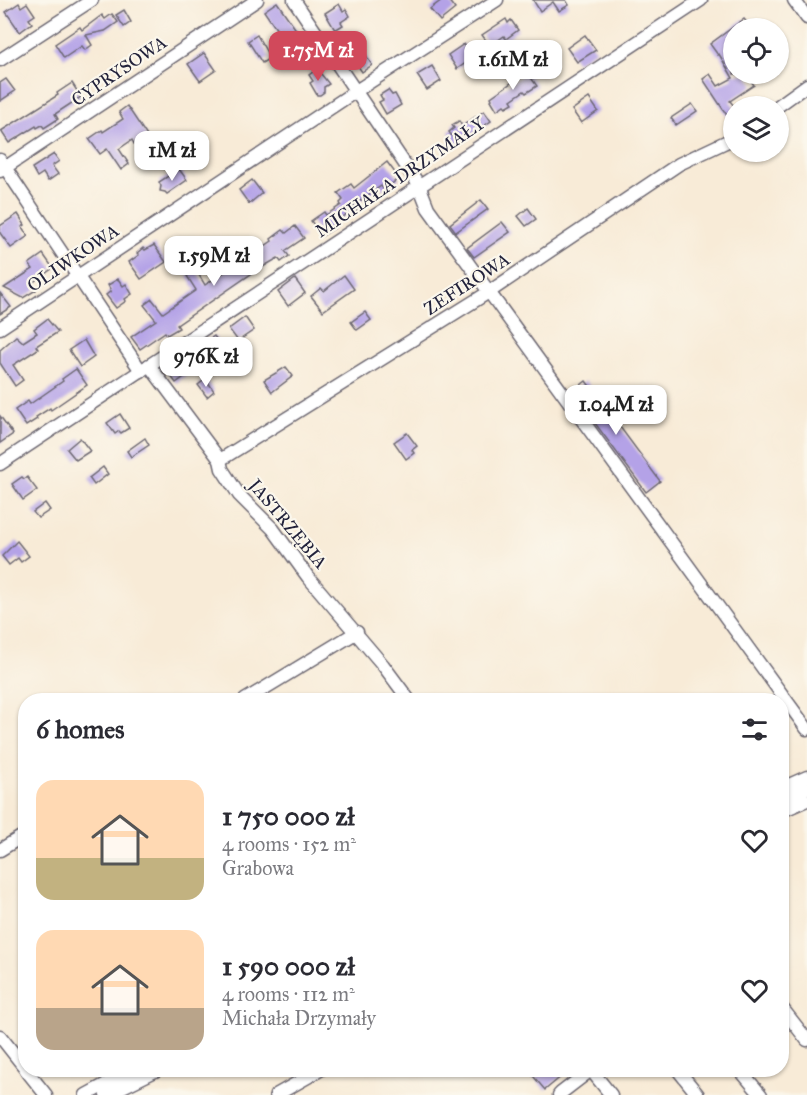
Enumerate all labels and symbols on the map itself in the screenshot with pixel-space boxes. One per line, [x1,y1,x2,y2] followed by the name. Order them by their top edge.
[67,31,171,111] street label: CYPRYSOWA
[256,31,380,82] pin: 1.75M zł
[451,40,575,91] pin: 1.61M zł
[311,112,490,242] street label: MICHAŁA DRZYMAŁY
[130,131,214,182] pin: 1M zł
[23,219,123,297] street label: OLIWKOWA
[152,236,276,287] pin: 1.59M zł
[420,248,514,320] street label: ZEFIROWA
[151,337,261,388] pin: 976K zł
[554,385,678,436] pin: 1.04M zł
[242,473,332,574] street label: JASTRZĘBIA

